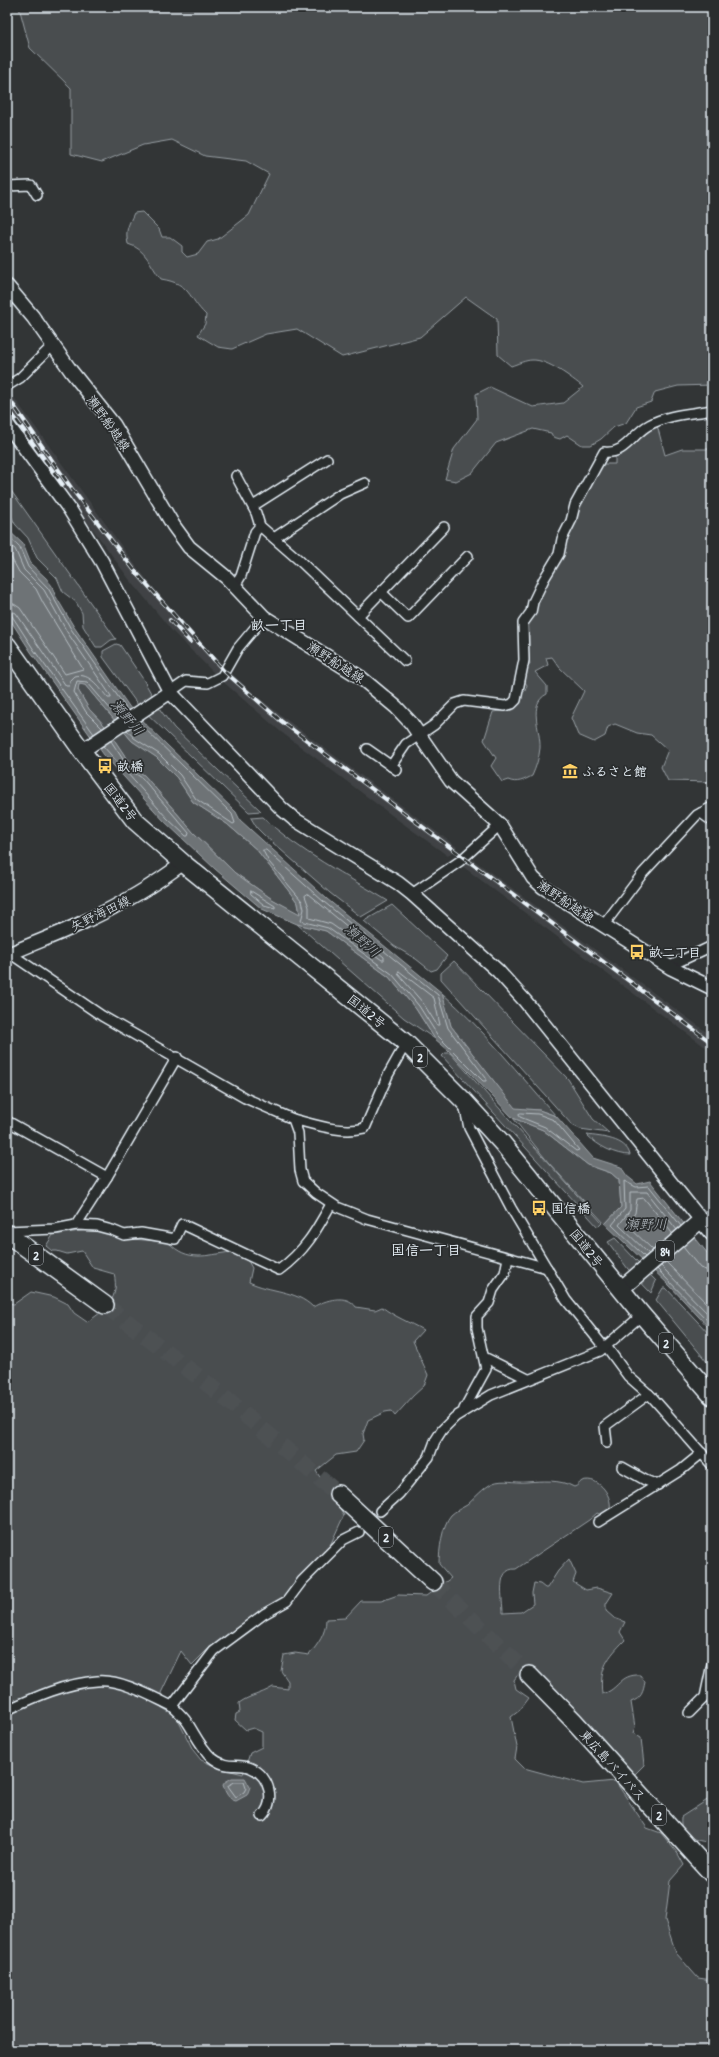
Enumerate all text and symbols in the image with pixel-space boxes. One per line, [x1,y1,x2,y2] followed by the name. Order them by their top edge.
[83,391,136,456] street label: 瀬野船越線
[251,615,307,634] district label: 畝一丁目
[304,637,369,688] street label: 瀬野船越線
[107,695,149,739] water label: 瀬野川
[96,757,114,775] bus stop icon: 畝橋
[117,757,143,775] place label: 畝橋
[561,762,579,780] museum icon: ふるさと館
[582,762,647,780] place label: ふるさと館
[100,779,142,825] street label: 国道2号
[534,875,599,927] street label: 瀬野船越線
[67,890,134,935] street label: 矢野海田線
[341,919,385,961] water label: 瀬野川
[628,943,646,961] bus stop icon: 畝二丁目
[649,943,701,961] place label: 畝二丁目
[344,990,390,1032] street label: 国道2号
[413,1047,427,1067] road number: 2
[530,1199,548,1217] bus stop icon: 国信橋
[551,1199,590,1217] place label: 国信橋
[625,1214,667,1233] water label: 瀬野川
[566,1225,608,1271] street label: 国道2号
[391,1240,461,1259] district label: 国信一丁目
[656,1241,674,1261] road number: 84
[29,1245,43,1265] road number: 2
[659,1333,673,1353] road number: 2
[379,1527,393,1547] road number: 2
[576,1725,650,1805] street label: 東広島バイパス
[652,1805,666,1825] road number: 2

